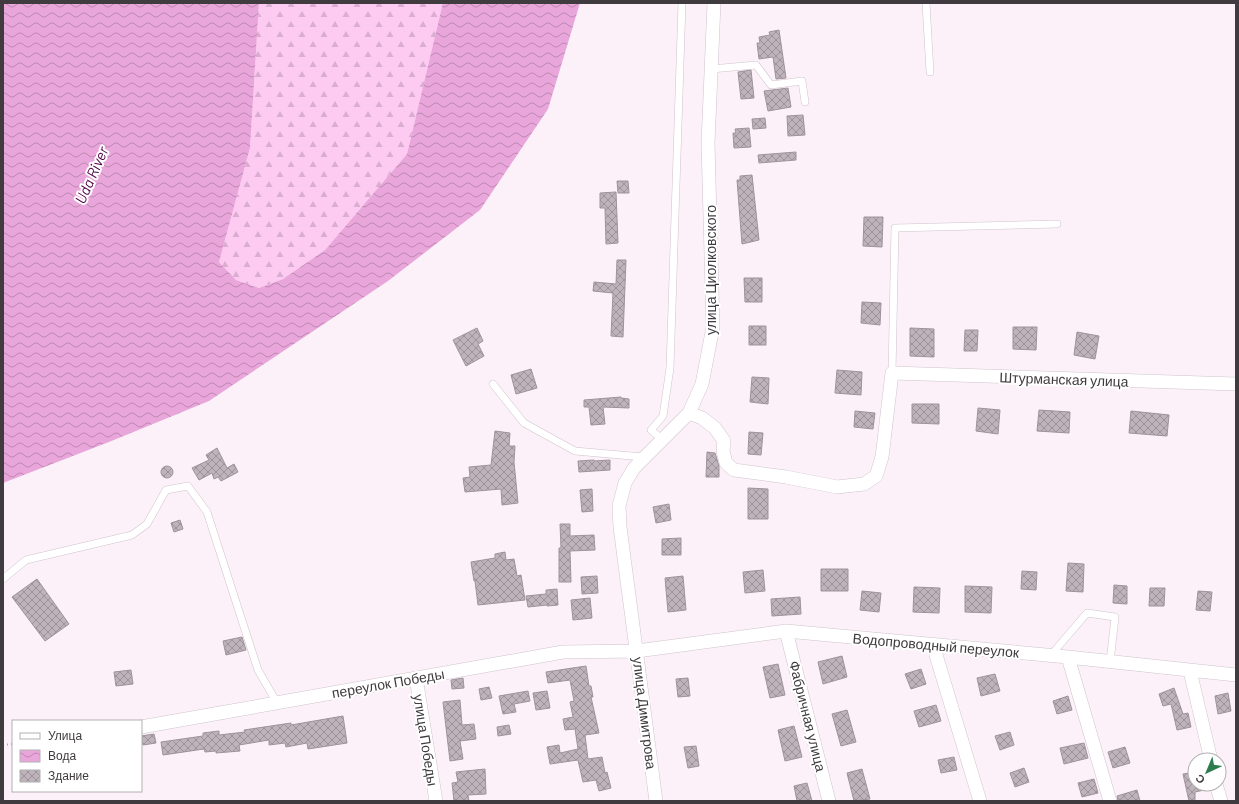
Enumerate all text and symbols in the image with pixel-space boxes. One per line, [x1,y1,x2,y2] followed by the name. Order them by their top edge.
[70,143,112,206] water label: Uda River
[702,205,719,335] street label: улица Циолковского
[999,368,1129,390] street label: Штурманская улица
[852,629,1021,661] street label: Водопроводный переулок
[630,656,660,770] street label: улица Димитрова
[786,659,830,773] street label: Фабричная улица
[330,665,446,701] street label: переулок Победы
[410,693,442,787] street label: улица Победы
[12,720,142,792] legend
[48,728,82,743] text: Улица
[48,748,76,763] text: Вода
[1187,752,1227,792] north arrow
[48,768,89,783] text: Здание
[1192,772,1207,787] text: С

